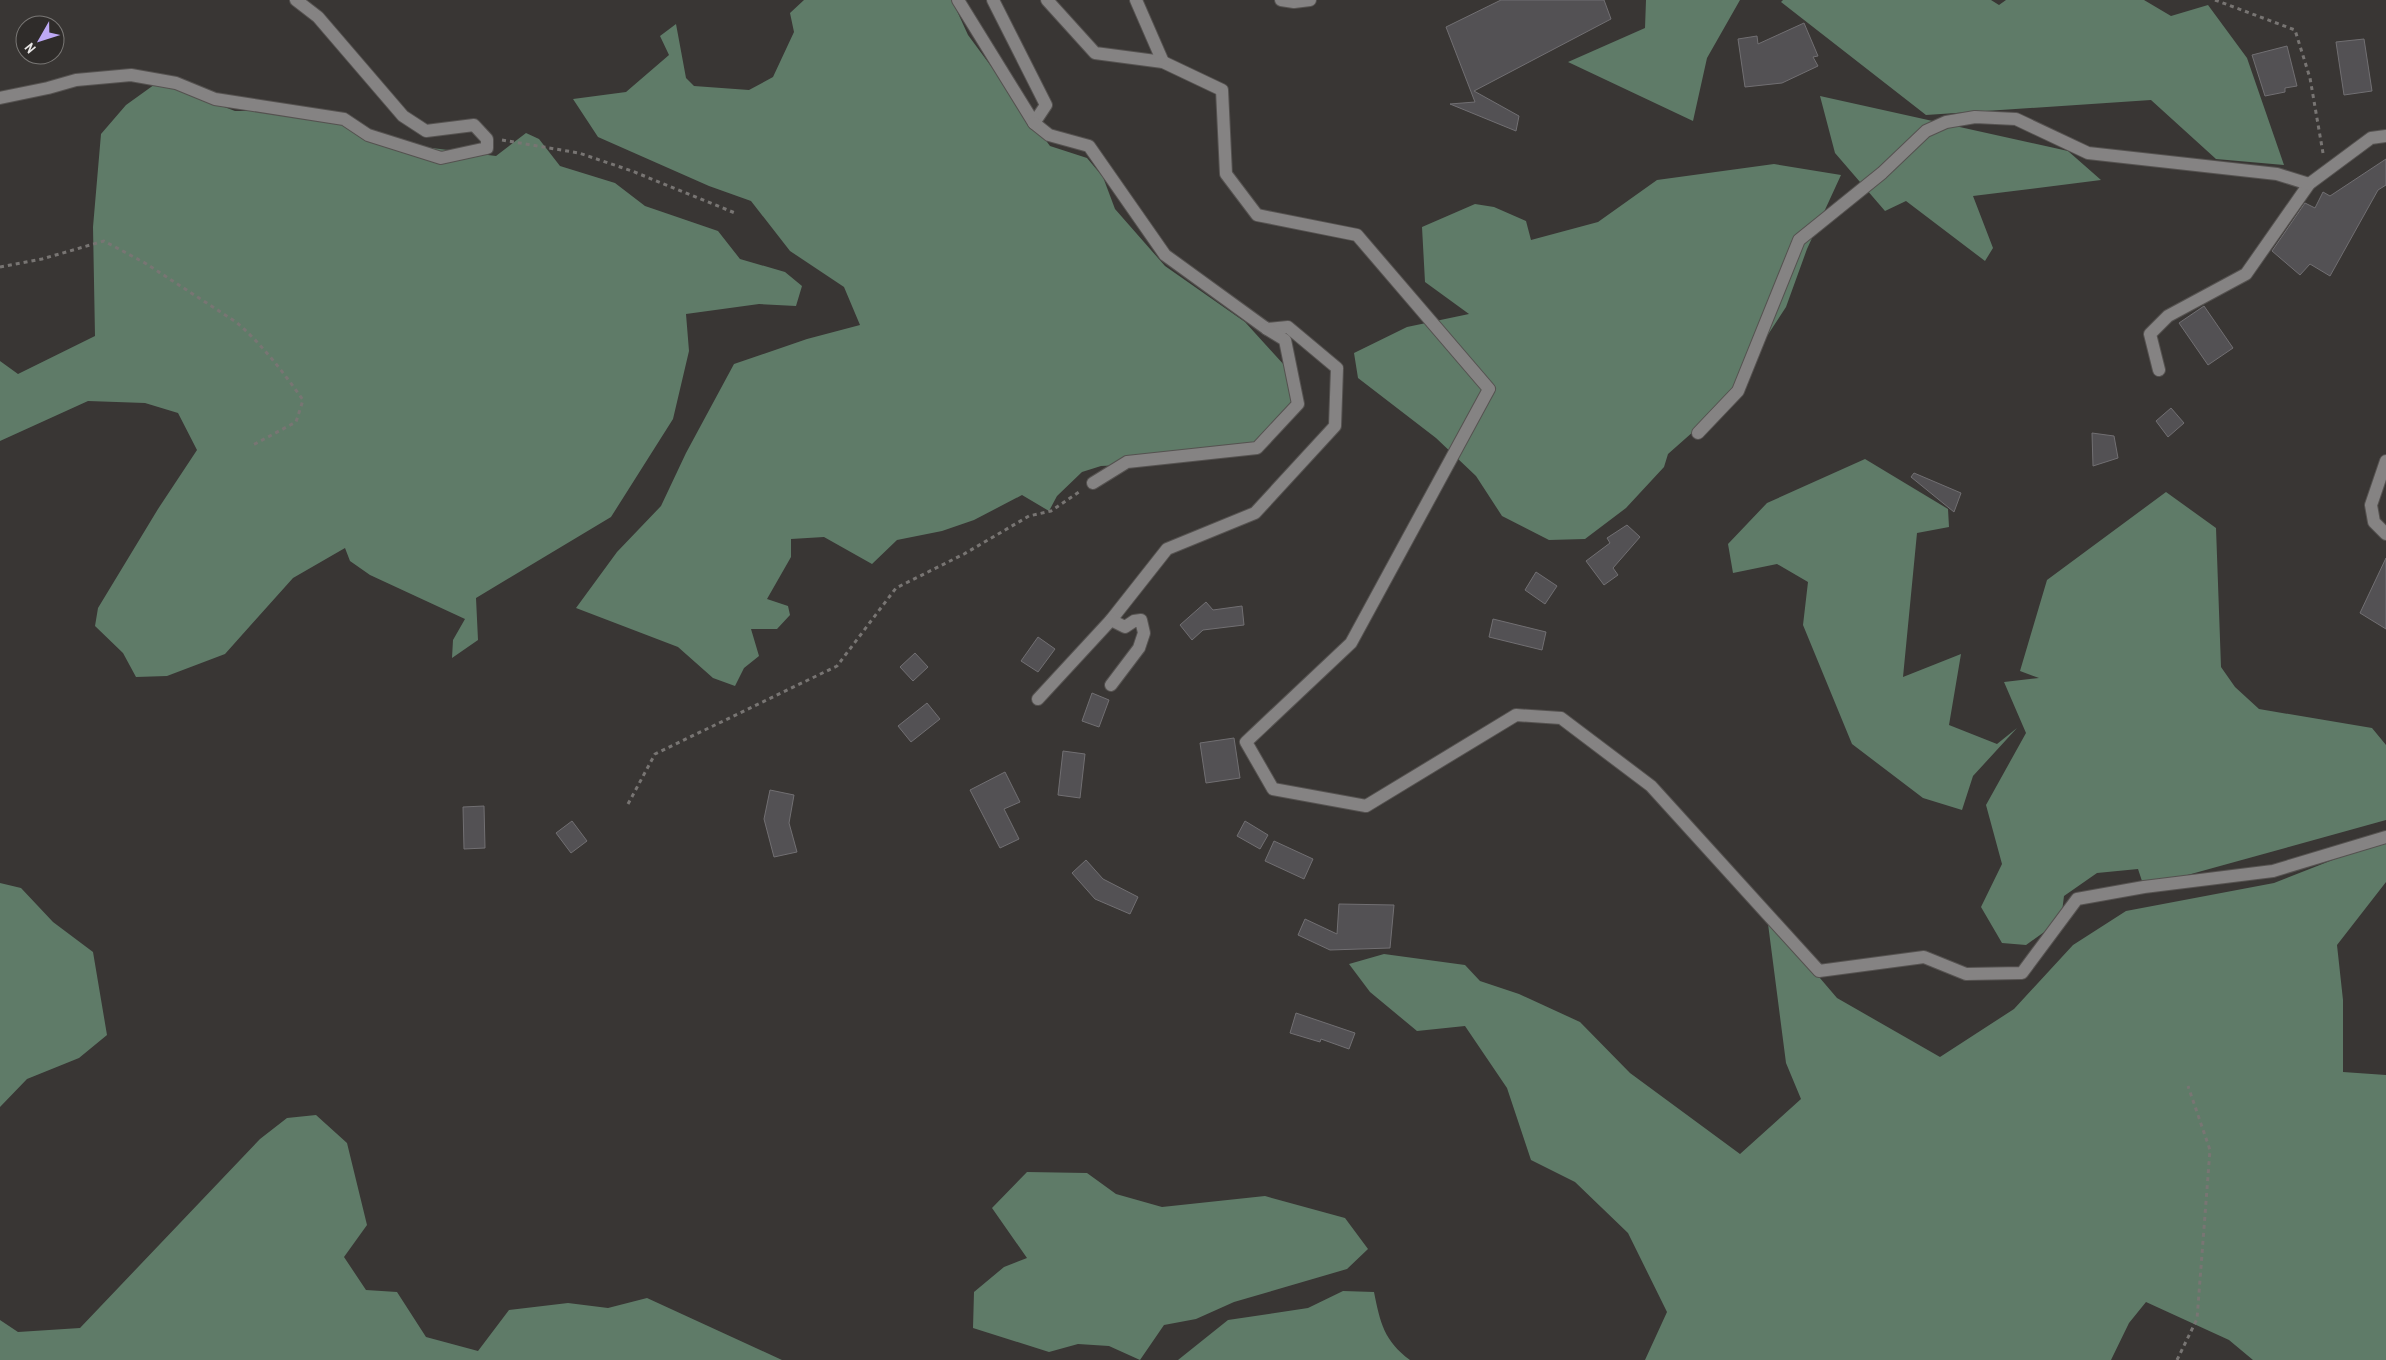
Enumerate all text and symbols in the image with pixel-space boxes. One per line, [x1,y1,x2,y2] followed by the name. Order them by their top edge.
[15,15,65,65] north arrow
[20,39,40,57] text: N

